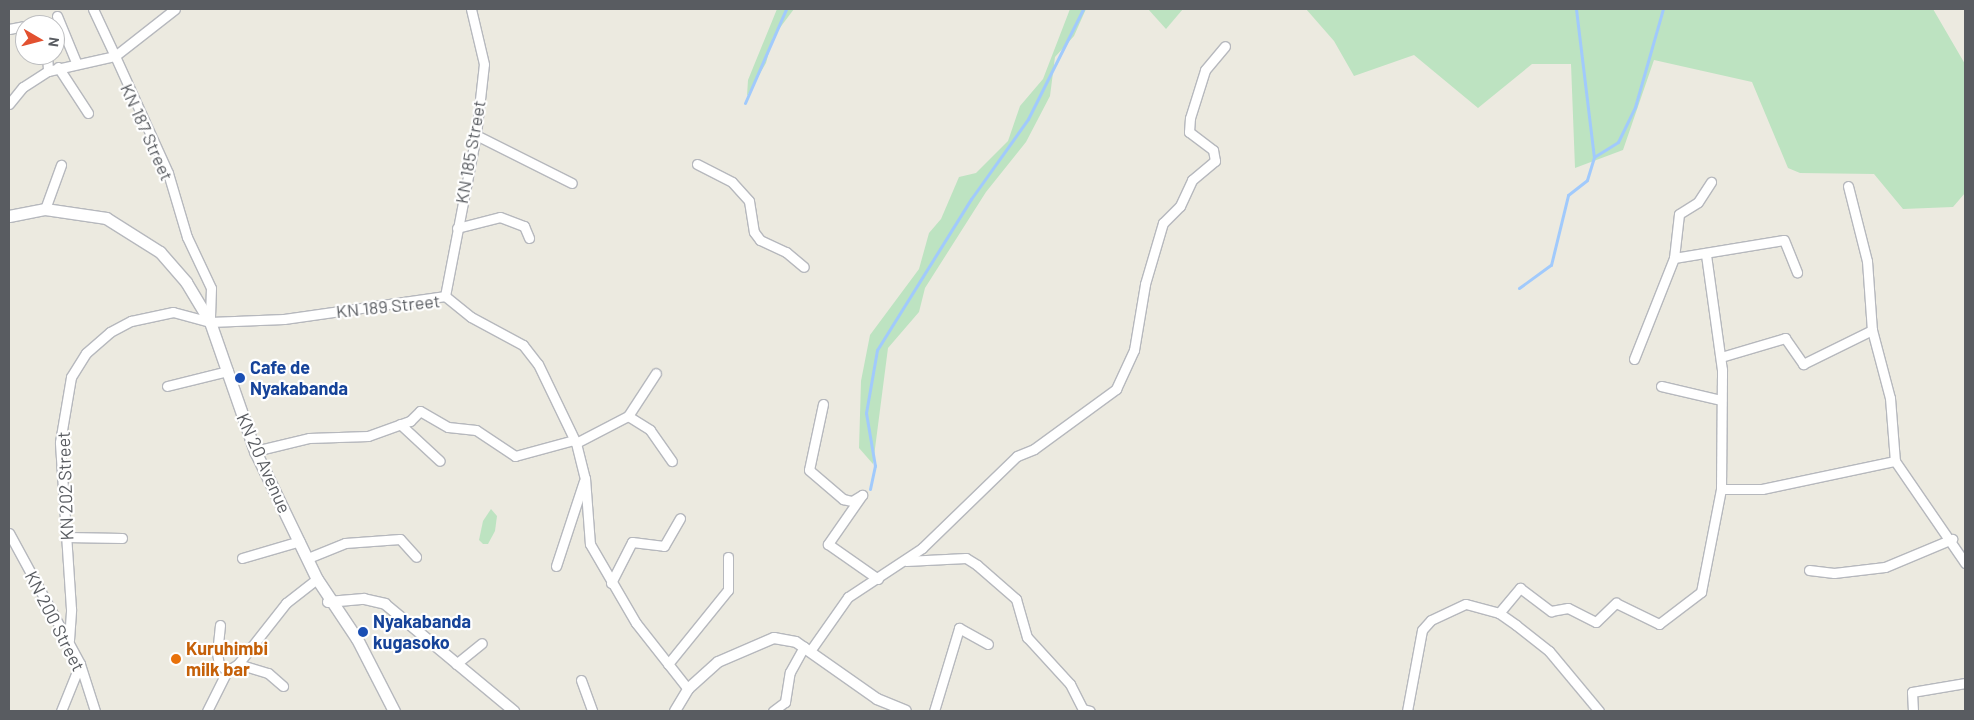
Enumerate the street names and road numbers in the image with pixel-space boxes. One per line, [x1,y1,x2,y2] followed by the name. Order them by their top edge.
[116,80,178,184] street label: KN 187 Street
[450,99,490,205] street label: KN 185 Street
[335,290,441,322] street label: KN 189 Street
[232,410,296,516] street label: KN 20 Avenue
[52,431,78,541] street label: KN 202 Street
[21,567,89,675] street label: KN 200 Street

